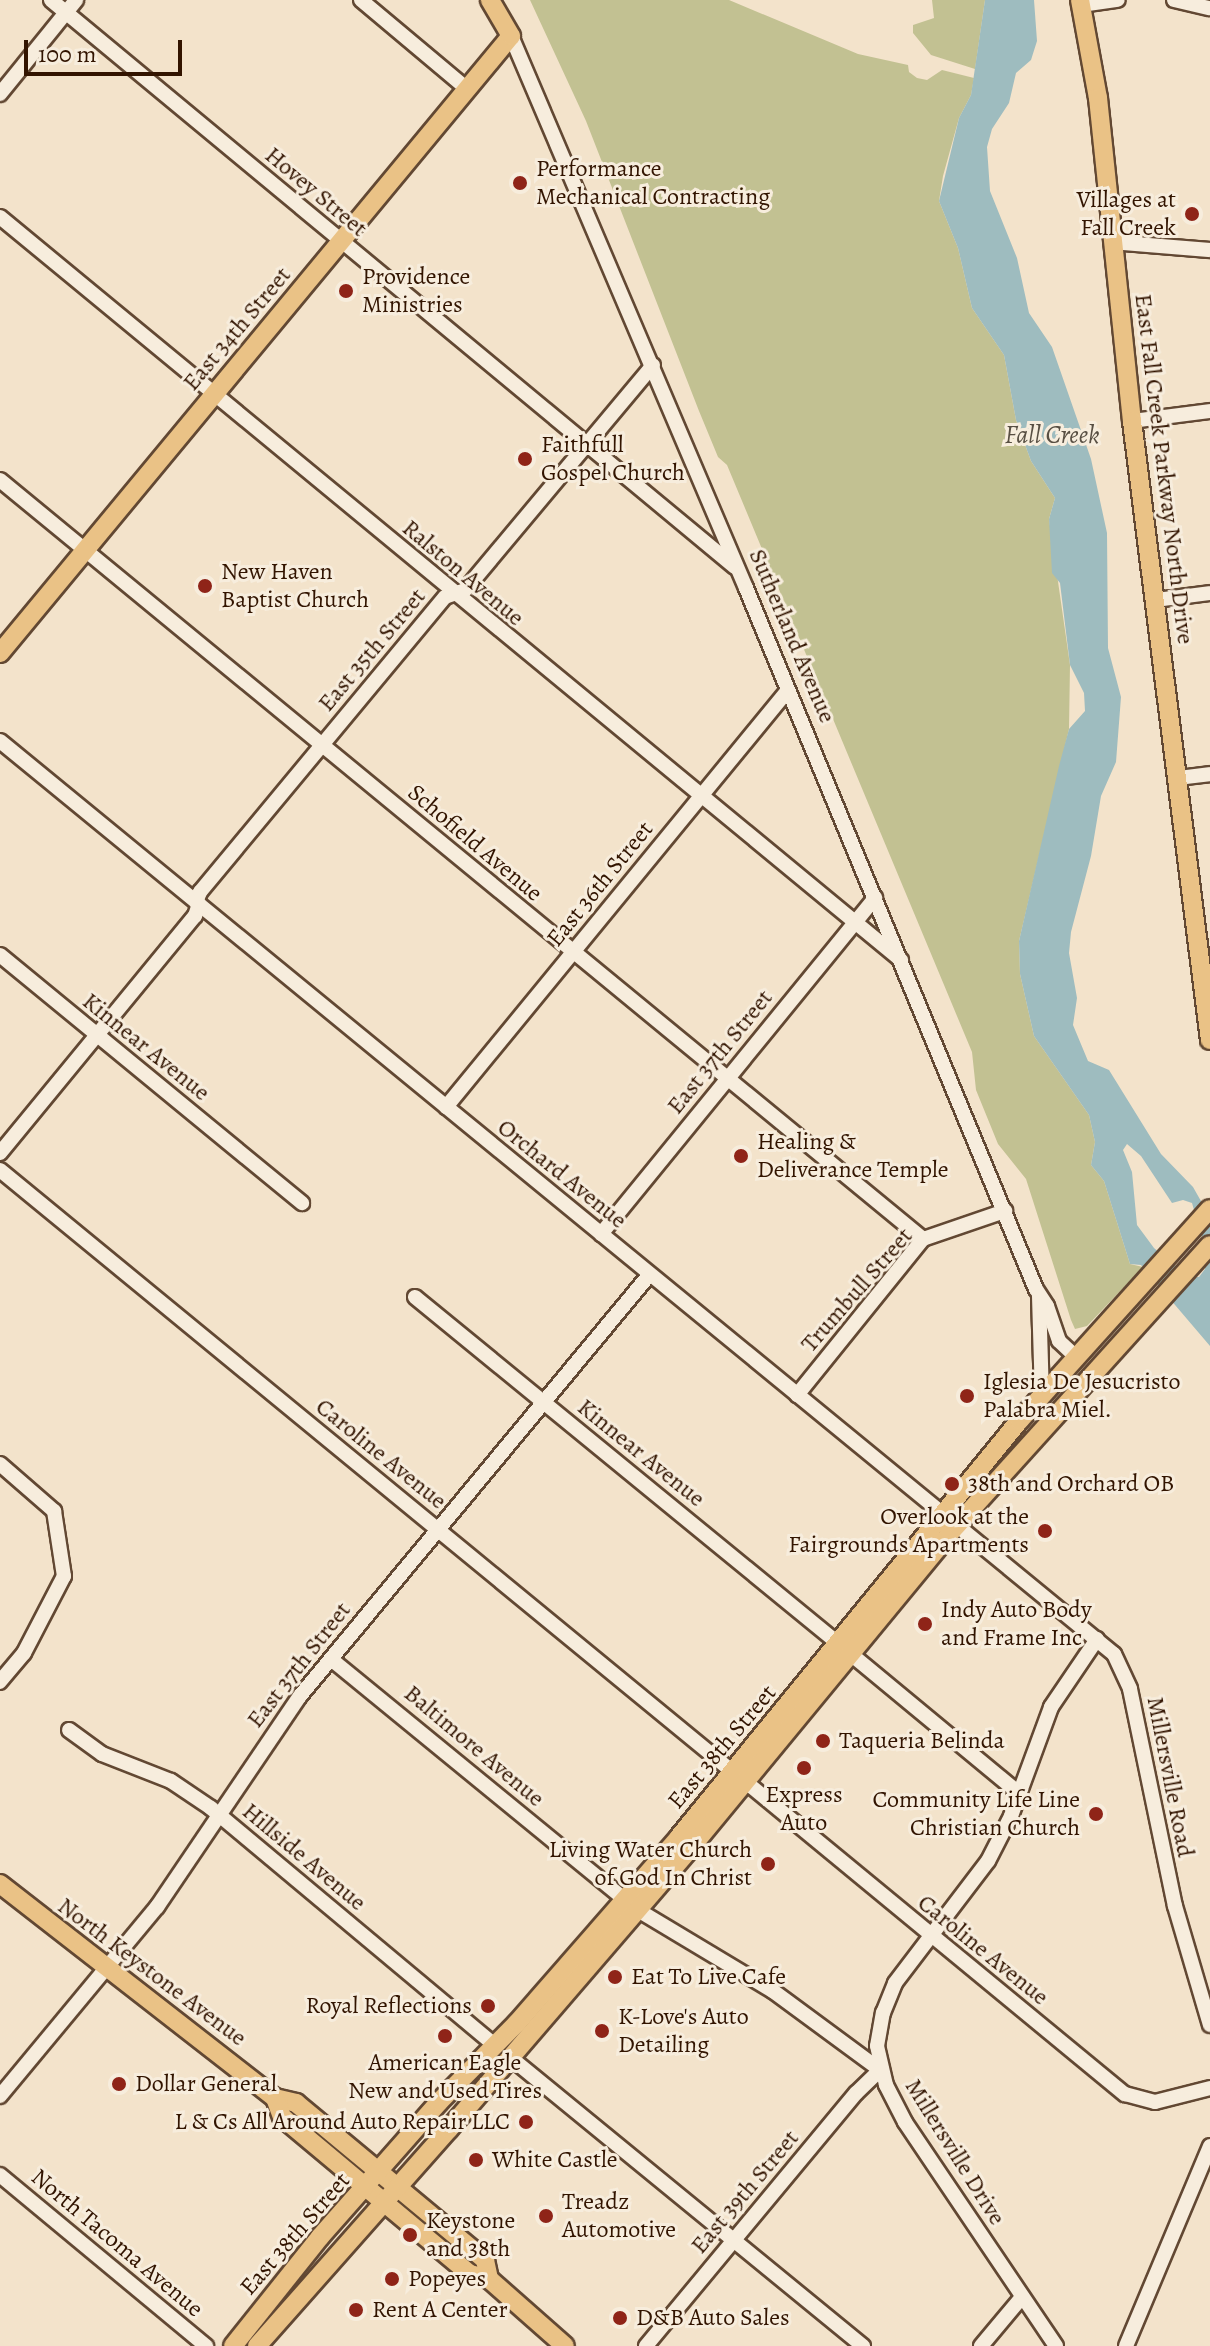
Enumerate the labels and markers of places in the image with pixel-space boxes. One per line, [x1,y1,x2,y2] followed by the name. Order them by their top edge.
[536,155,770,211] place label: Performance Mechanical Contracting
[511,174,529,192] marker: Performance Mechanical Contracting
[1076,186,1176,242] place label: Villages at Fall Creek
[1183,205,1201,223] marker: Villages at Fall Creek
[362,263,470,319] place label: Providence Ministries
[337,282,355,300] marker: Providence Ministries
[541,431,685,487] place label: Faithfull Gospel Church
[516,450,534,468] marker: Faithfull Gospel Church
[221,558,369,614] place label: New Haven Baptist Church
[196,577,214,595] marker: New Haven Baptist Church
[757,1128,949,1184] place label: Healing & Deliverance Temple
[732,1147,750,1165] marker: Healing & Deliverance Temple
[983,1368,1180,1424] place label: Iglesia De Jesucristo Palabra Miel.
[958,1387,976,1405] marker: Iglesia De Jesucristo Palabra Miel.
[968,1470,1174,1498] place label: 38th and Orchard OB
[943,1475,961,1493] marker: 38th and Orchard OB
[788,1503,1029,1559] place label: Overlook at the Fairgrounds Apartments
[1036,1522,1054,1540] marker: Overlook at the Fairgrounds Apartments
[941,1596,1092,1652] place label: Indy Auto Body and Frame Inc
[916,1615,934,1633] marker: Indy Auto Body and Frame Inc
[839,1727,1005,1755] place label: Taqueria Belinda
[814,1732,832,1750] marker: Taqueria Belinda
[795,1759,813,1777] marker: Express Auto
[765,1781,843,1837] place label: Express Auto
[873,1786,1080,1842] place label: Community Life Line Christian Church
[1087,1805,1105,1823] marker: Community Life Line Christian Church
[549,1836,752,1892] place label: Living Water Church of God In Christ
[759,1855,777,1873] marker: Living Water Church of God In Christ
[631,1963,786,1991] place label: Eat To Live Cafe
[606,1968,624,1986] marker: Eat To Live Cafe
[306,1992,472,2020] place label: Royal Reflections
[479,1997,497,2015] marker: Royal Reflections
[618,2003,749,2059] place label: K-Love's Auto Detailing
[593,2022,611,2040] marker: K-Love's Auto Detailing
[436,2027,454,2045] marker: American Eagle New and Used Tires
[348,2049,542,2105] place label: American Eagle New and Used Tires
[135,2070,277,2098] place label: Dollar General
[110,2075,128,2093] marker: Dollar General
[175,2108,510,2136] place label: L & Cs All Around Auto Repair LLC
[517,2113,535,2131] marker: L & Cs All Around Auto Repair LLC
[492,2146,618,2174] place label: White Castle
[467,2151,485,2169] marker: White Castle
[562,2188,676,2244] place label: Treadz Automotive
[426,2207,515,2263] place label: Keystone and 38th
[537,2207,555,2225] marker: Treadz Automotive
[401,2226,419,2244] marker: Keystone and 38th
[408,2265,486,2293] place label: Popeyes
[383,2270,401,2288] marker: Popeyes
[372,2296,508,2324] place label: Rent A Center
[347,2301,365,2319] marker: Rent A Center
[636,2304,790,2332] place label: D&B Auto Sales
[611,2309,629,2327] marker: D&B Auto Sales

